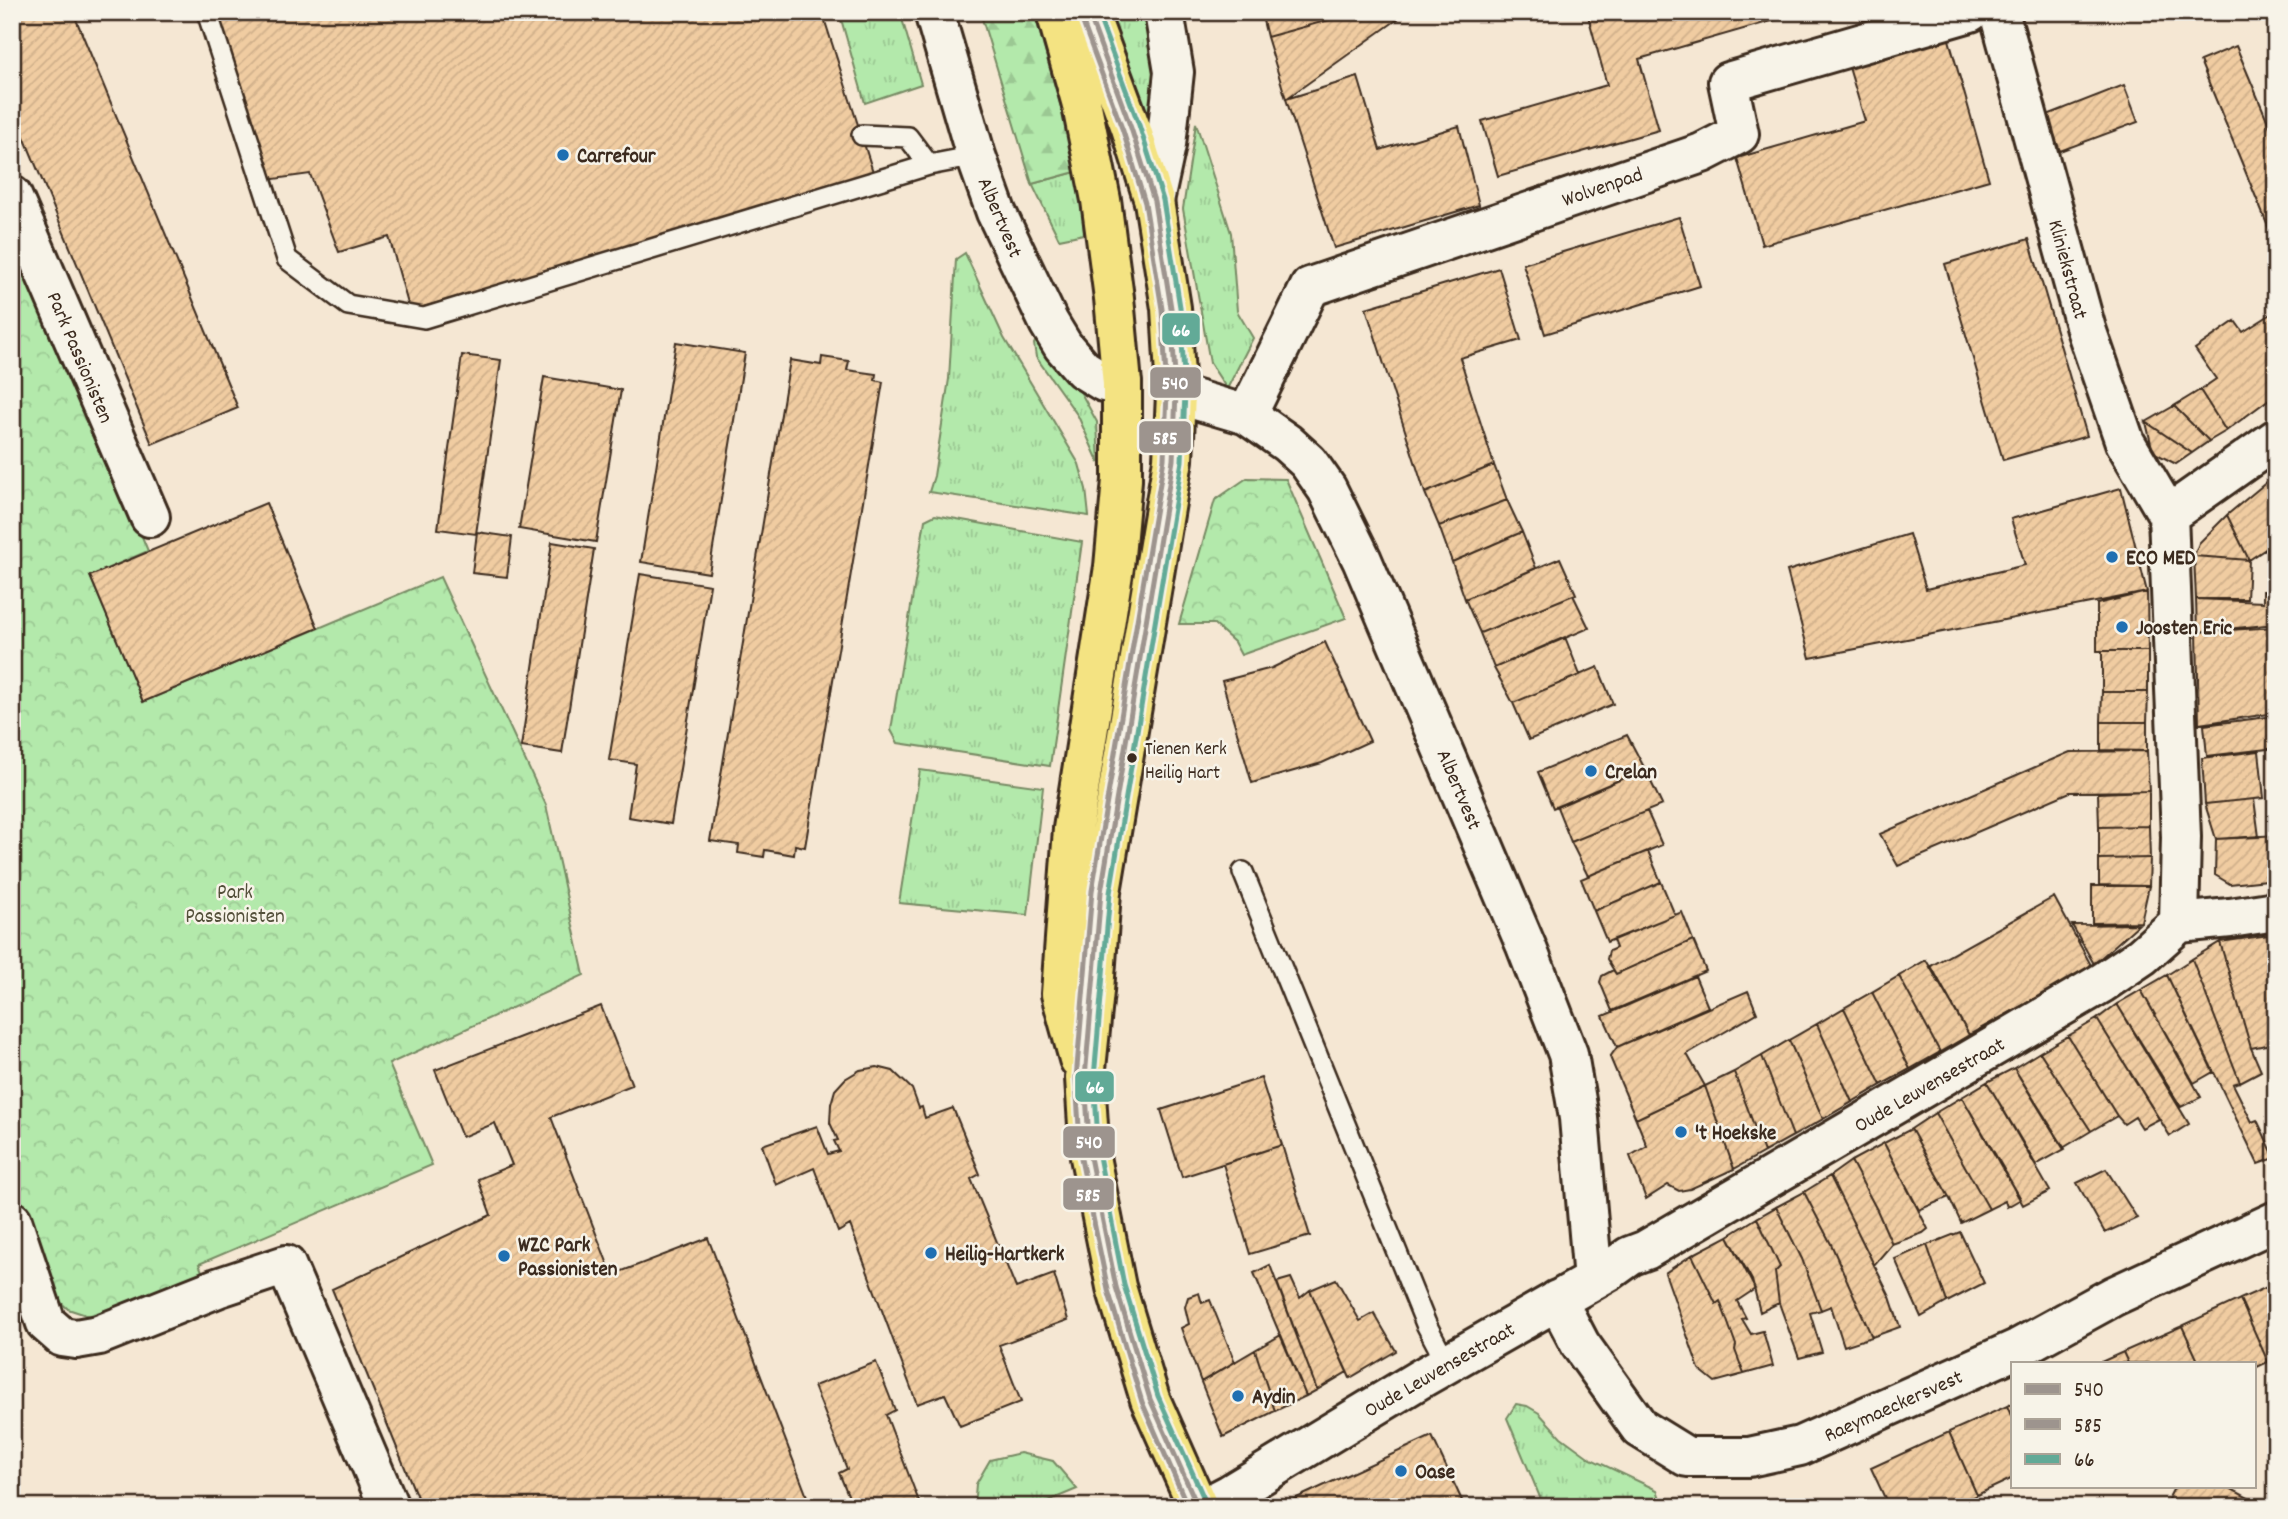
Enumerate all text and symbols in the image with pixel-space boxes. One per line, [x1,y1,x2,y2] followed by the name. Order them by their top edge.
[577,143,657,173] place label: Carrefour
[555,147,571,163] marker: Carrefour
[1559,161,1647,217] street label: Wolvenpad
[968,173,1029,263] street label: Albertvest
[2038,217,2094,323] street label: Kliniekstraat
[37,288,119,428] street label: Park Passionisten
[1161,312,1201,346] line badge: 66
[1172,319,1190,346] text: 66
[1149,366,1202,399] line badge: 540
[1161,372,1189,399] text: 540
[1138,420,1192,454] line badge: 585
[1152,427,1178,454] text: 585
[2126,545,2196,575] place label: ECO MED
[2104,549,2120,565] marker: ECO MED
[2136,615,2233,645] place label: Joosten Eric
[2114,619,2130,635] marker: Joosten Eric
[1145,737,1227,788] place label: Tienen Kerk Heilig Hart
[1427,745,1488,835] street label: Albertvest
[1125,751,1139,765] marker: Tienen Kerk Heilig Hart
[1605,759,1657,789] place label: Crelan
[1583,763,1599,779] marker: Crelan
[185,879,285,933] park label: Park Passionisten
[1850,1031,2012,1142] street label: Oude Leuvensestraat
[1074,1070,1115,1103] line badge: 66
[1086,1076,1104,1103] text: 66
[1695,1120,1776,1150] place label: 't Hoekske
[1673,1124,1689,1140] marker: 't Hoekske
[1062,1125,1116,1159] line badge: 540
[1075,1131,1103,1158] text: 540
[1062,1177,1115,1211] line badge: 585
[1075,1184,1101,1211] text: 585
[518,1232,618,1286] place label: WZC Park Passionisten
[945,1241,1065,1271] place label: Heilig-Hartkerk
[923,1245,939,1261] marker: Heilig-Hartkerk
[496,1248,512,1264] marker: WZC Park Passionisten
[1360,1316,1522,1427] street label: Oude Leuvensestraat
[2011,1362,2256,1488] legend
[1820,1364,1969,1452] street label: Raeymaeckersvest
[2074,1377,2104,1407] text: 540
[1252,1384,1296,1414] place label: Aydin
[1230,1388,1246,1404] marker: Aydin
[2074,1413,2102,1443] text: 585
[2074,1447,2095,1477] text: 66
[1415,1459,1455,1489] place label: Oase
[1393,1463,1409,1479] marker: Oase

